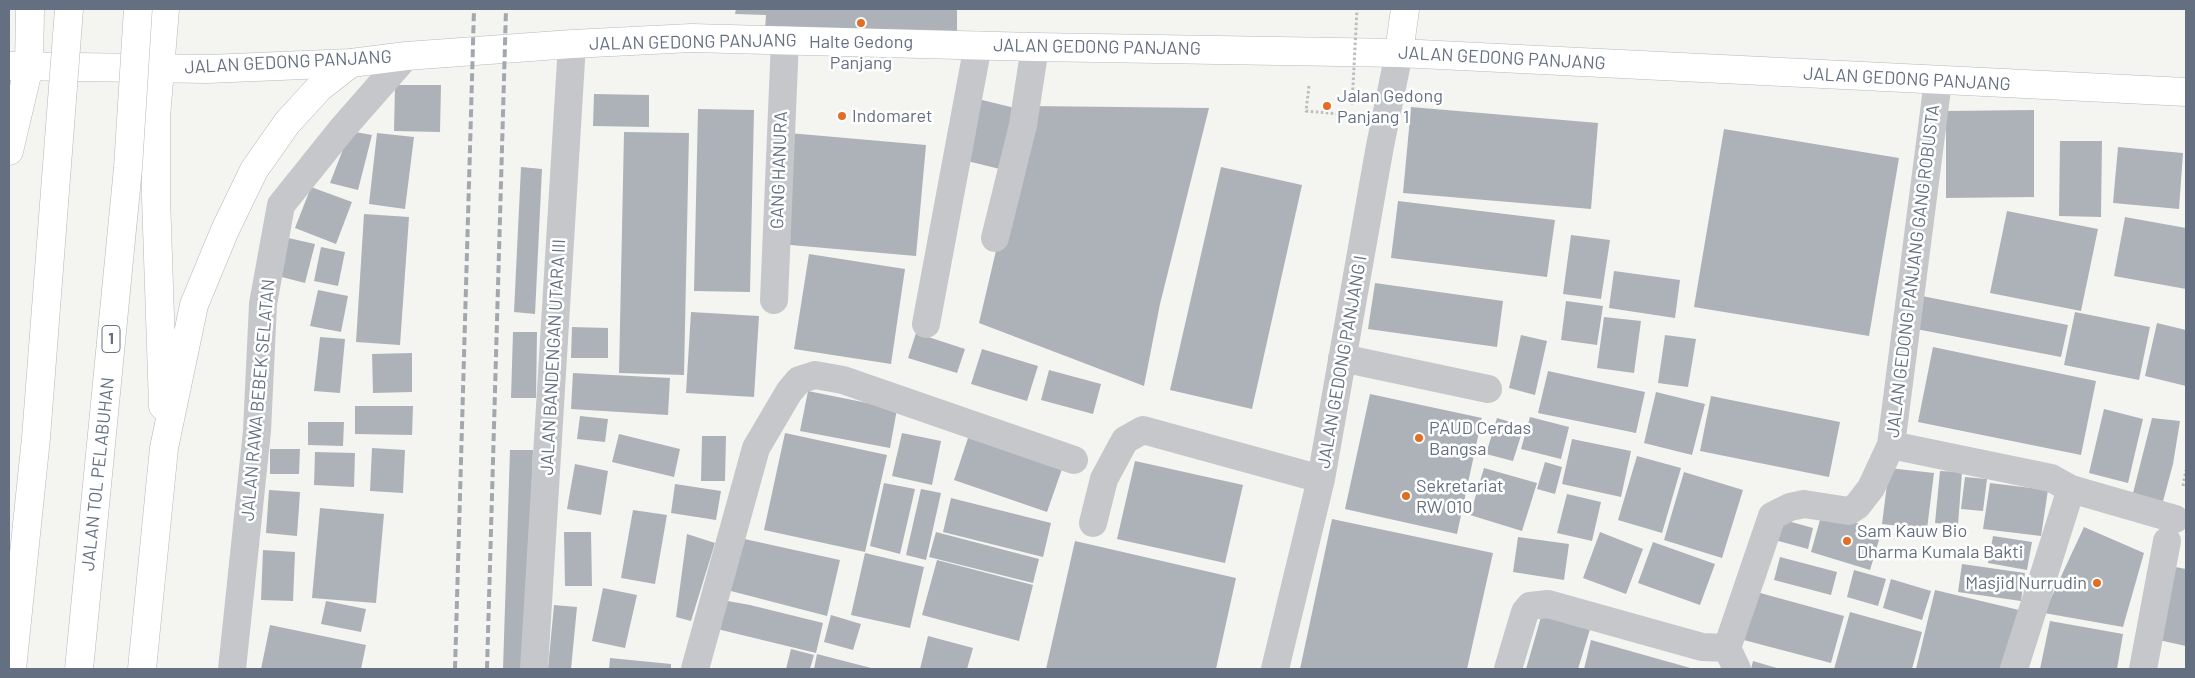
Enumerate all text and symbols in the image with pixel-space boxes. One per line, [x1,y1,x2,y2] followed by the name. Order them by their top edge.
[855,17,867,29] marker: Halte Gedong Panjang
[589,29,797,55] street label: JALAN GEDONG PANJANG
[809,31,913,74] place label: Halte Gedong Panjang
[993,34,1201,60] street label: JALAN GEDONG PANJANG
[1398,42,1606,74] street label: JALAN GEDONG PANJANG
[184,46,392,78] street label: JALAN GEDONG PANJANG
[1803,63,2011,95] street label: JALAN GEDONG PANJANG
[1337,85,1443,128] place label: Jalan Gedong Panjang 1
[1321,100,1333,112] marker: Jalan Gedong Panjang 1
[1882,103,1944,439] street label: JALAN GEDONG PANJANG GANG ROBUSTA
[852,105,932,127] place label: Indomaret
[836,110,848,122] marker: Indomaret
[766,111,792,229] street label: GANG HANURA
[536,238,570,476] street label: JALAN BANDENGAN UTARA III
[1313,254,1371,470] street label: JALAN GEDONG PANJANG I
[237,278,279,522] street label: JALAN RAWA BEBEK SELATAN
[102,326,120,352] road number: 1
[77,376,119,572] street label: JALAN TOL PELABUHAN
[1429,417,1531,459] place label: PAUD Cerdas Bangsa
[1413,432,1425,444] marker: PAUD Cerdas Bangsa
[1416,475,1504,518] place label: Sekretariat RW 010
[1400,490,1412,502] marker: Sekretariat RW 010
[1857,520,2023,562] place label: Sam Kauw Bio Dharma Kumala Bakti
[1841,535,1853,547] marker: Sam Kauw Bio Dharma Kumala Bakti
[1965,572,2087,594] place label: Masjid Nurrudin
[2091,577,2103,589] marker: Masjid Nurrudin

